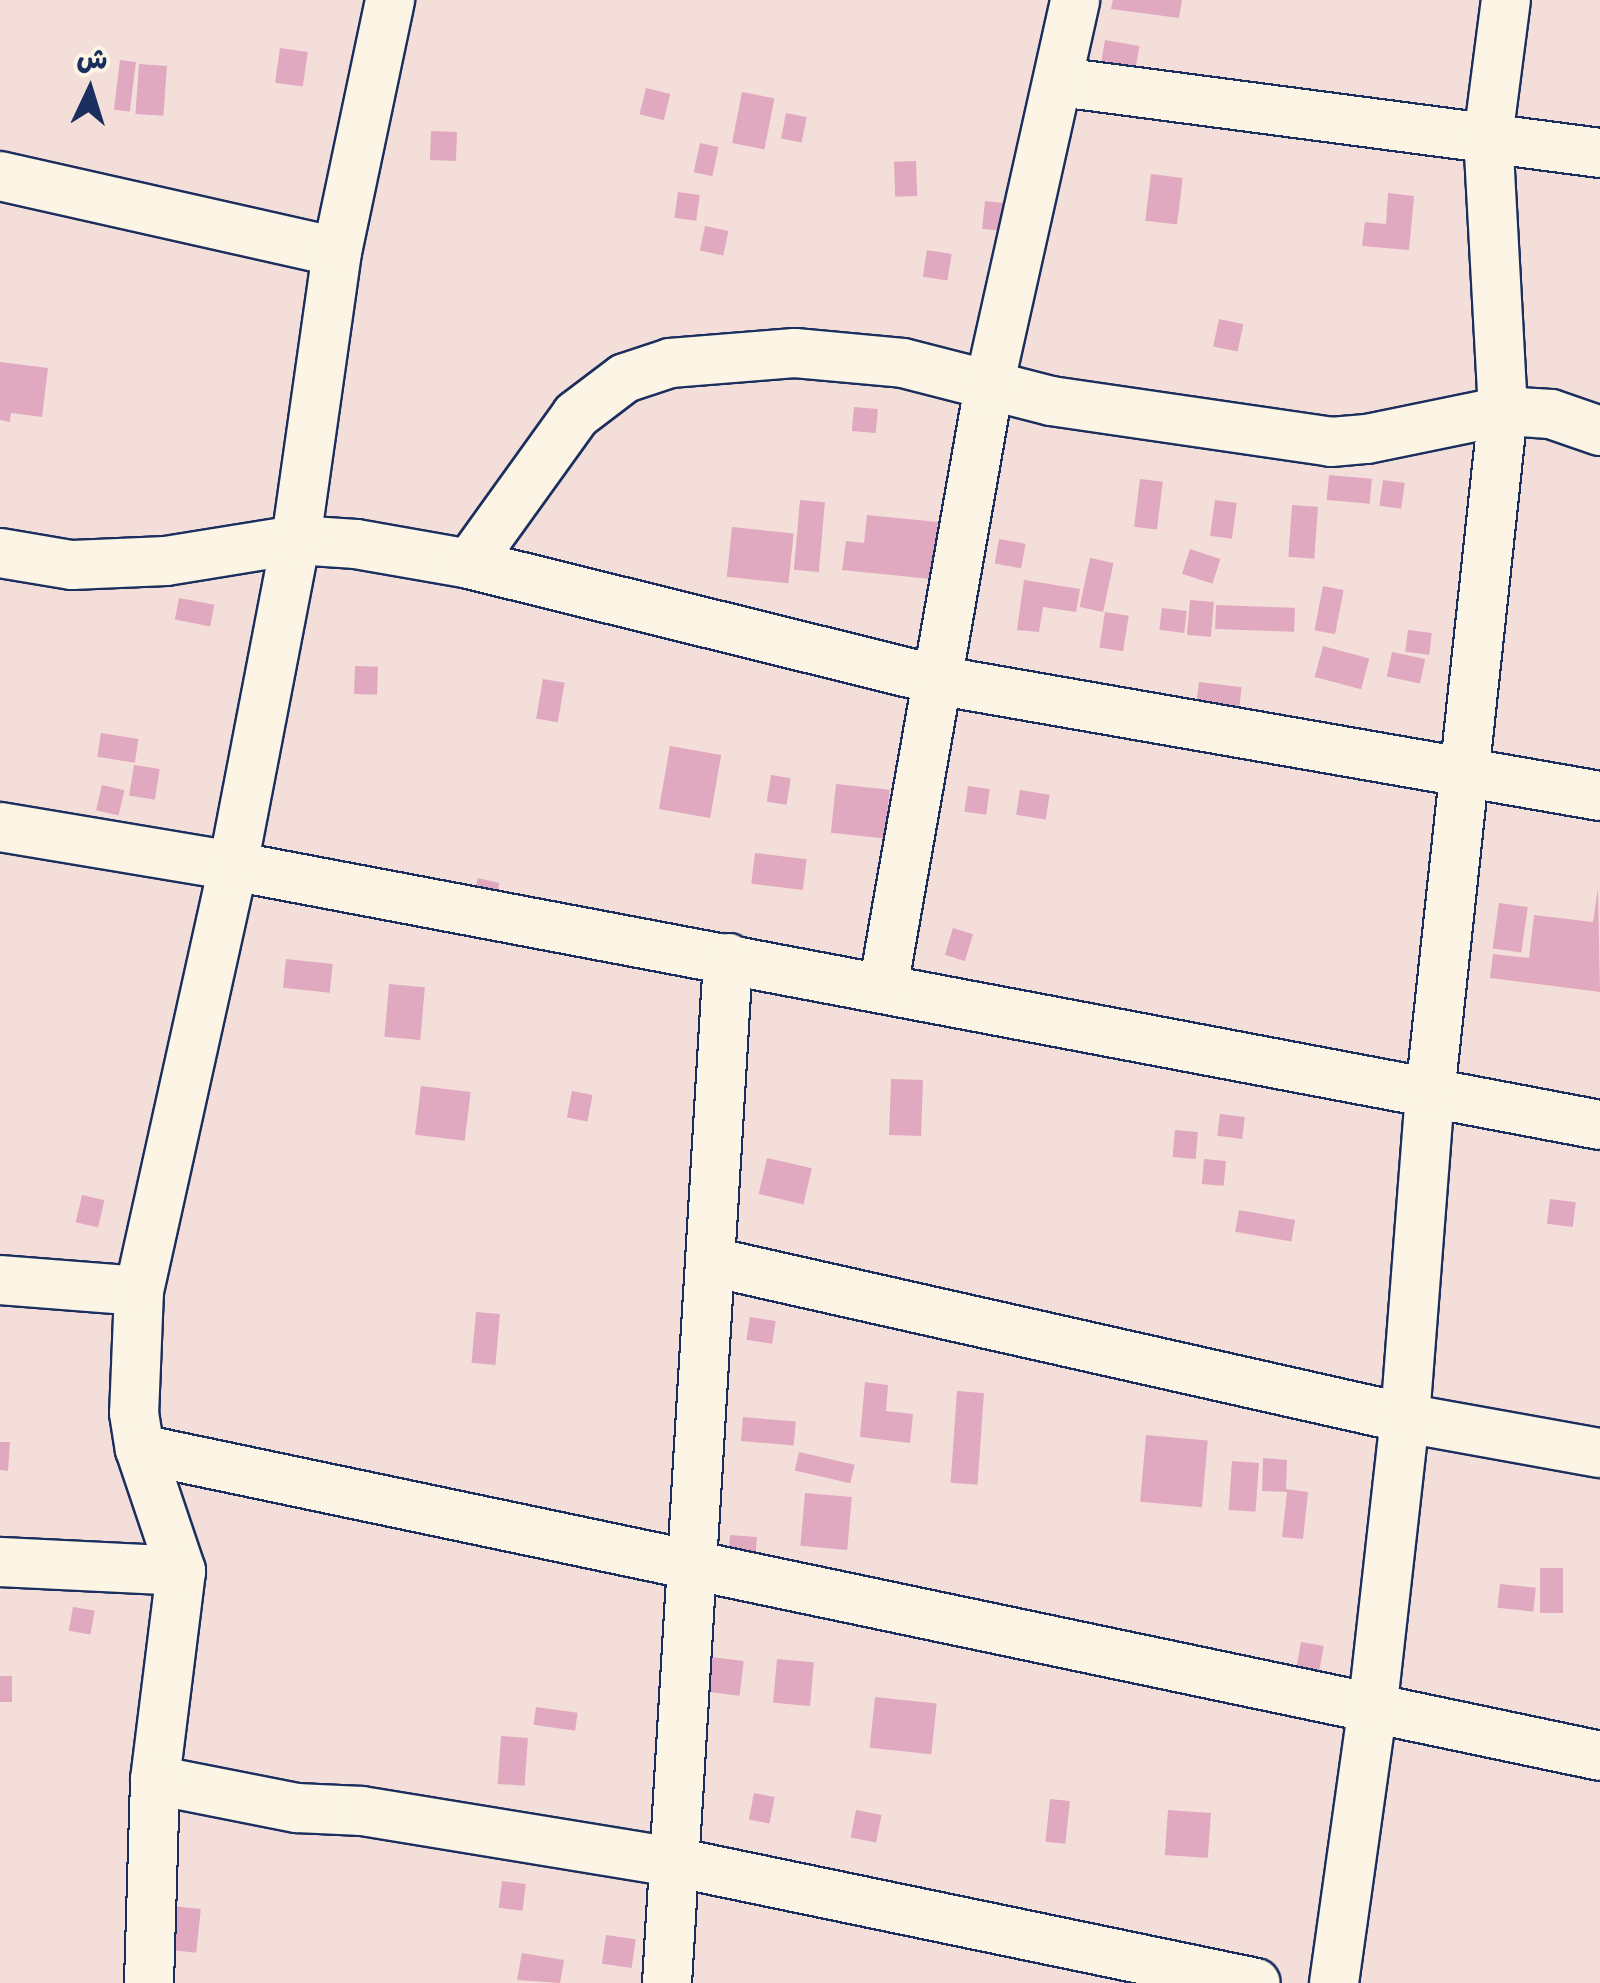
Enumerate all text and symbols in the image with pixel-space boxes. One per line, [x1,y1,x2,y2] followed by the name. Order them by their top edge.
[75,39,109,80] text: ش
[40,40,140,140] north arrow

